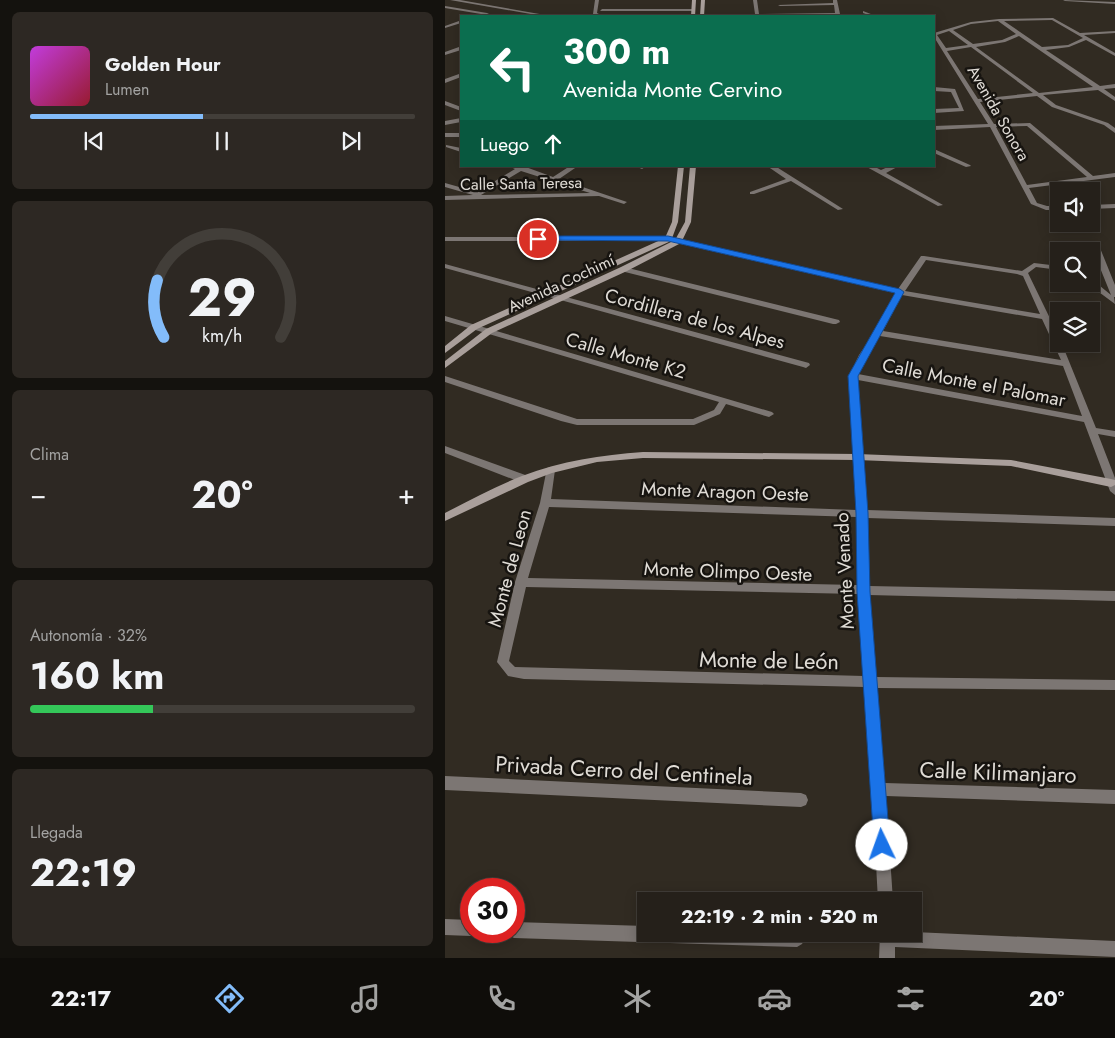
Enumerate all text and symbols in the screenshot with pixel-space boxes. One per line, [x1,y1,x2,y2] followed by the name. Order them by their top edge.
[563,27,670,77] text: 300 m
[480,35,545,100] icon: left
[105,51,221,78] text: Golden Hour
[962,61,1035,165] street label: Avenida Sonora
[563,73,782,105] text: Avenida Monte Cervino
[105,78,149,101] text: Lumen
[80,127,108,155] icon: previous
[208,127,236,155] icon: pause
[337,127,365,155] icon: next
[539,130,567,158] icon: ahead
[480,131,529,158] text: Luego
[460,171,582,196] street label: Calle Santa Teresa
[1050,182,1100,352] map controls
[1050,182,1100,232] button: sound
[517,218,559,260] pin
[524,225,552,253] icon: arrive
[1050,242,1100,292] button: search
[504,248,619,318] street label: Avenida Cochimí
[188,260,257,336] text: 29
[602,281,788,356] street label: Cordillera de los Alpes
[1050,302,1100,352] button: layers
[202,323,243,349] text: km/h
[563,325,689,386] street label: Calle Monte K2
[880,351,1068,414] street label: Calle Monte el Palomar
[30,443,69,466] text: Clima
[191,467,253,522] text: 20°
[30,474,47,515] text: −
[398,474,415,515] text: +
[641,475,809,508] street label: Monte Aragon Oeste
[481,506,538,630] street label: Monte de Leon
[828,512,861,630] street label: Monte Venado
[643,555,813,588] street label: Monte Olimpo Oeste
[30,624,147,647] text: Autonomía · 32%
[699,643,839,677] street label: Monte de León
[30,648,164,703] text: 160 km
[495,747,753,793] street label: Privada Cerro del Centinela
[919,753,1077,791] street label: Calle Kilimanjaro
[855,818,907,870] position arrow
[30,821,83,844] text: Llegada
[30,845,137,900] text: 22:19
[460,878,525,943] speed limit sign: 30
[681,903,878,930] text: 22:19 · 2 min · 520 m
[212,981,247,1016] icon: directions
[348,981,383,1016] icon: music
[484,981,519,1016] icon: phone
[620,981,655,1016] icon: climate
[757,981,792,1016] icon: car
[893,981,928,1016] icon: filters
[51,982,111,1014] text: 22:17
[1029,982,1064,1014] text: 20°

